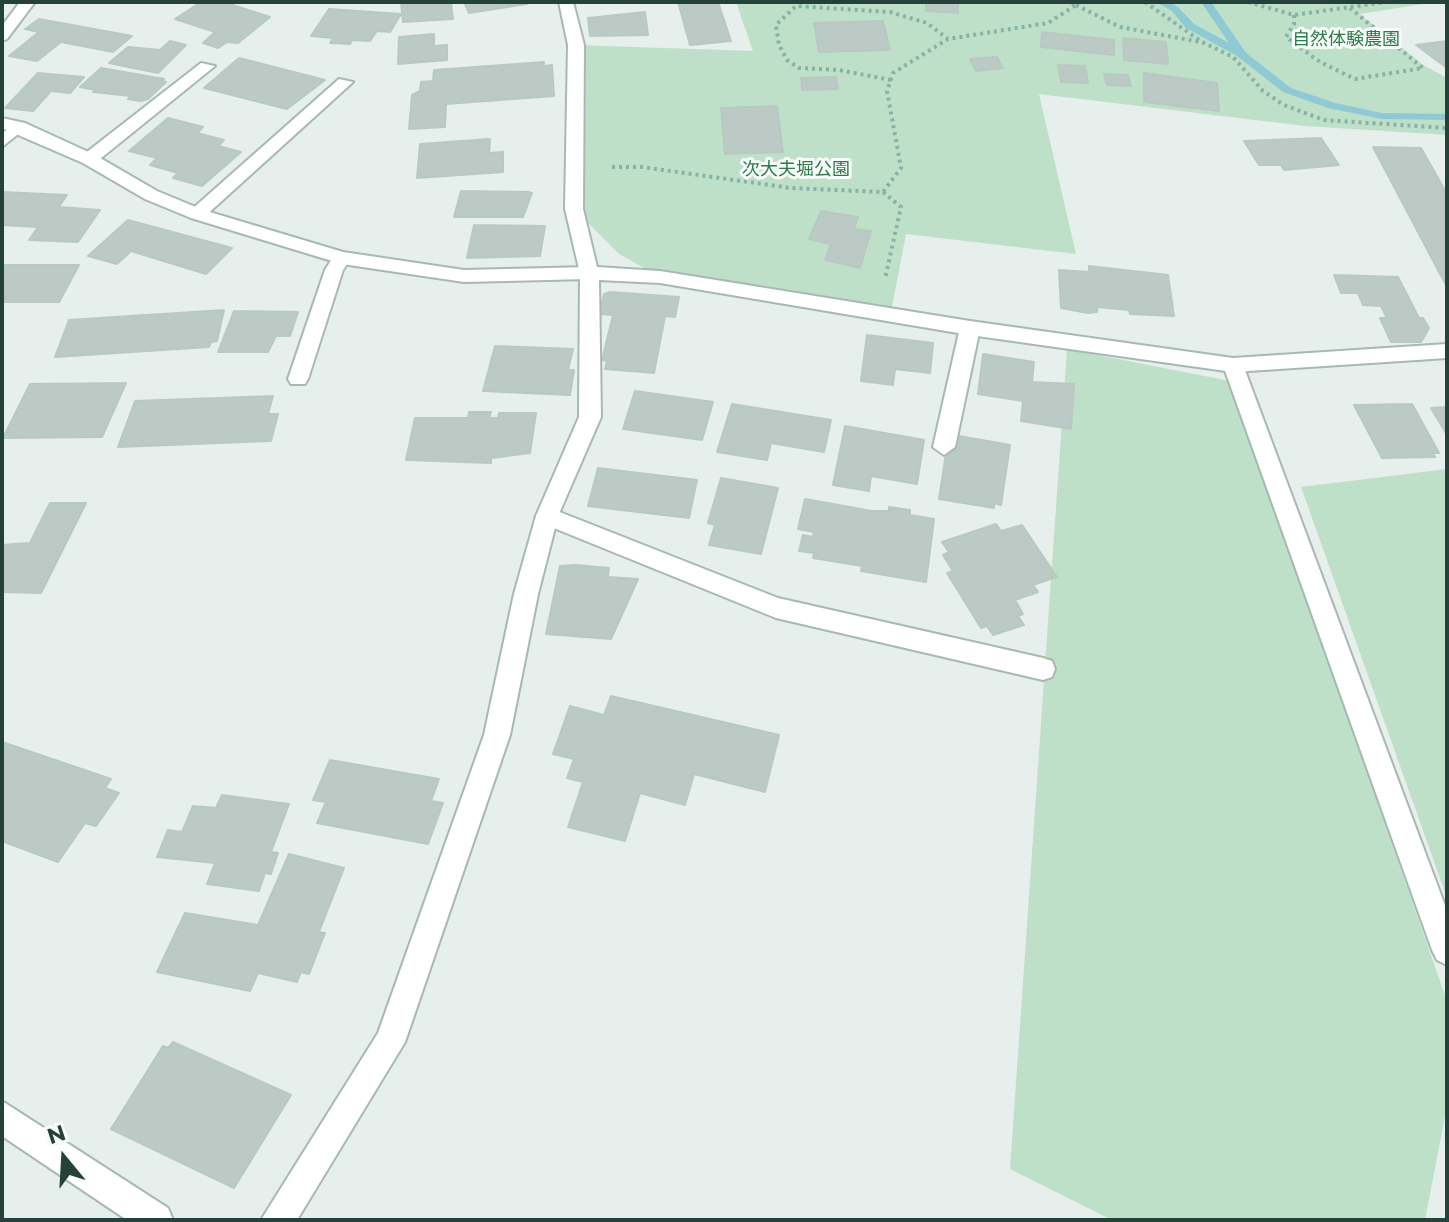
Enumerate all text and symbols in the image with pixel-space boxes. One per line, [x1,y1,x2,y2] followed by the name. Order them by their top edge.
[1292,29,1400,51] park label: 自然体験農園
[742,159,850,181] park label: 次大夫堀公園
[24,1118,104,1198] north arrow
[44,1119,69,1150] text: N

